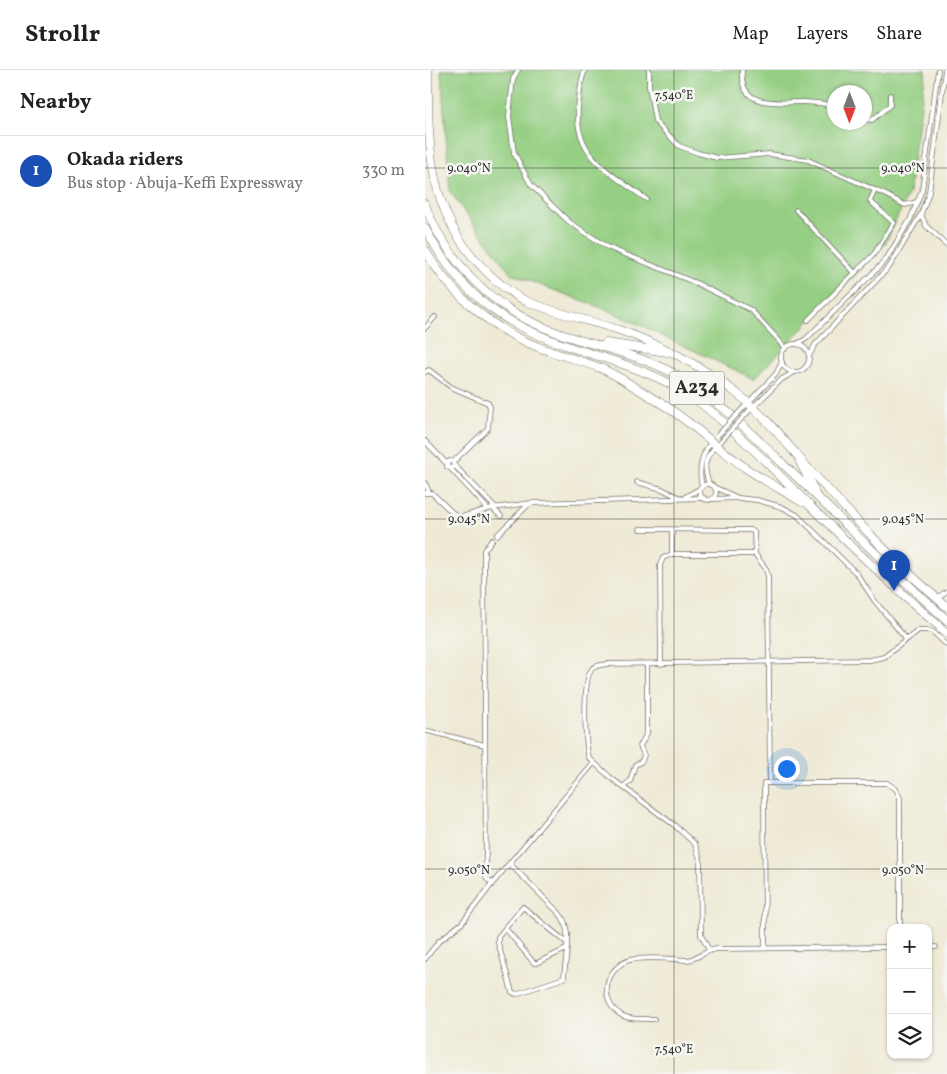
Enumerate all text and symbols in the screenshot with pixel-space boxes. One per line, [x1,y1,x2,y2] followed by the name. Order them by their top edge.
[25,18,100,52] text: Strollr
[732,22,768,47] text: Map
[796,22,848,47] text: Layers
[876,22,922,47] text: Share
[827,85,872,130] north arrow
[20,88,91,117] text: Nearby
[655,88,693,104] text: 7.540°E
[67,147,183,173] text: Okada riders
[33,160,39,182] text: 1
[362,160,405,182] text: 330 m
[447,161,491,177] text: 9.040°N
[881,161,925,177] text: 9.040°N
[67,173,303,195] text: Bus stop · Abuja-Keffi Expressway
[669,372,725,404] road number: A234
[448,512,490,528] text: 9.045°N
[882,512,924,528] text: 9.045°N
[878,550,910,591] pin: 1
[774,756,800,782] your location
[448,863,490,879] text: 9.050°N
[882,863,924,879] text: 9.050°N
[887,924,932,1059] map controls
[887,924,932,969] button: +
[887,969,932,1014] button: −
[887,1014,932,1059] button: layers
[655,1042,693,1058] text: 7.540°E

